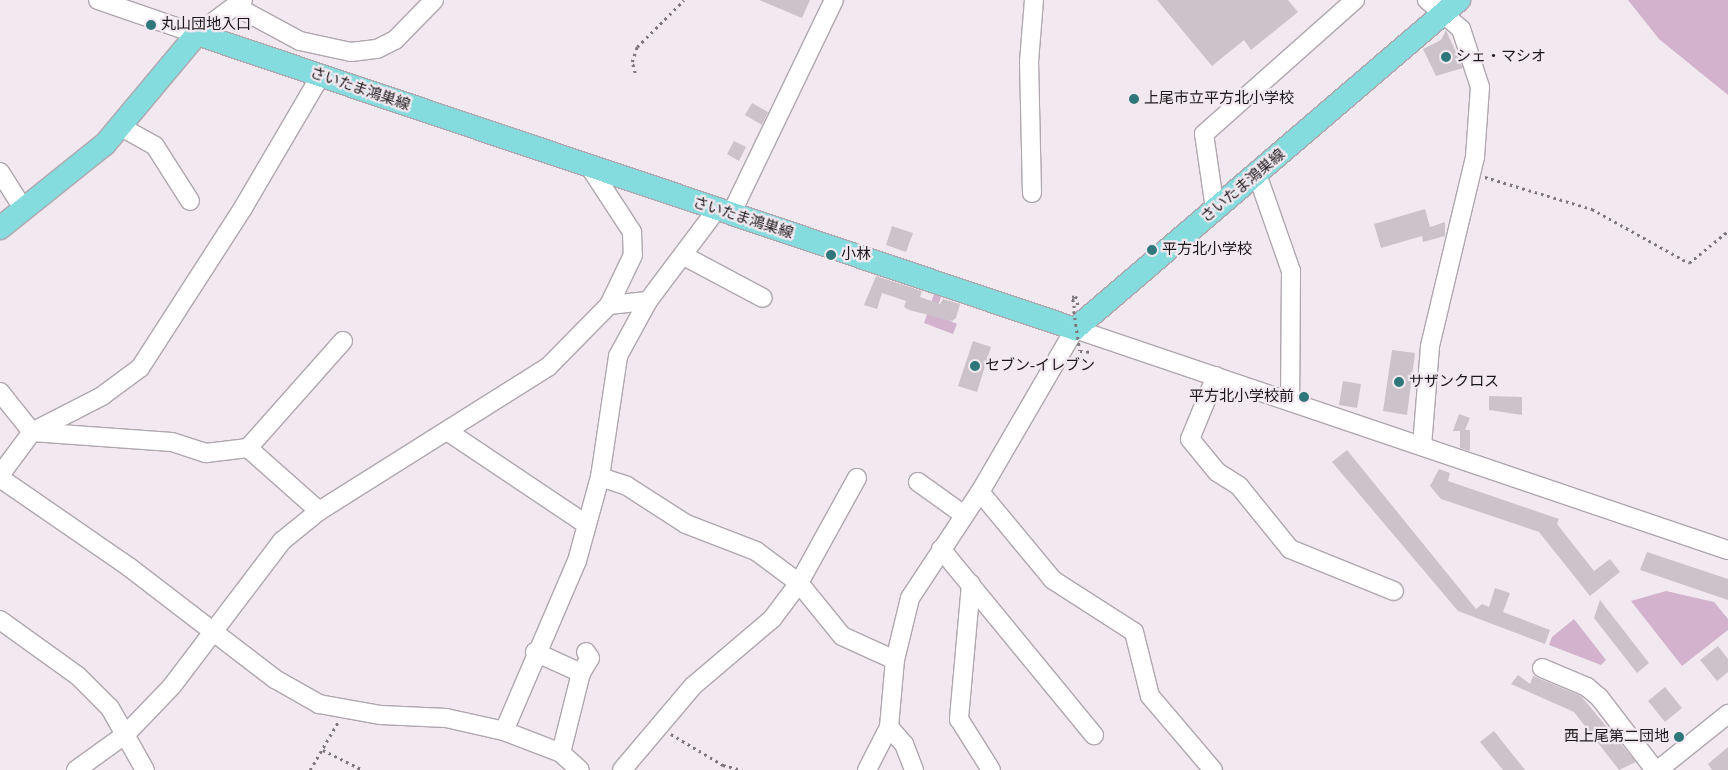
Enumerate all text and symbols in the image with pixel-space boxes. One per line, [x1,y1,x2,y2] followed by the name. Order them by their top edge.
[161,16,251,34] place label: 丸山団地入口
[145,19,157,31] marker: 丸山団地入口
[1456,48,1546,66] place label: シェ・マシオ
[1440,51,1452,63] marker: シェ・マシオ
[307,63,413,115] street label: さいたま鴻巣線
[1144,90,1294,108] place label: 上尾市立平方北小学校
[1128,93,1140,105] marker: 上尾市立平方北小学校
[1197,145,1289,227] street label: さいたま鴻巣線
[690,193,796,243] street label: さいたま鴻巣線
[1162,241,1252,259] place label: 平方北小学校
[1146,244,1158,256] marker: 平方北小学校
[841,246,871,264] place label: 小林
[825,249,837,261] marker: 小林
[985,357,1095,375] place label: セブン-イレブン
[969,360,981,372] marker: セブン-イレブン
[1409,373,1499,391] place label: サザンクロス
[1393,376,1405,388] marker: サザンクロス
[1189,388,1294,406] place label: 平方北小学校前
[1298,391,1310,403] marker: 平方北小学校前
[1564,728,1669,746] place label: 西上尾第二団地
[1673,731,1685,743] marker: 西上尾第二団地

